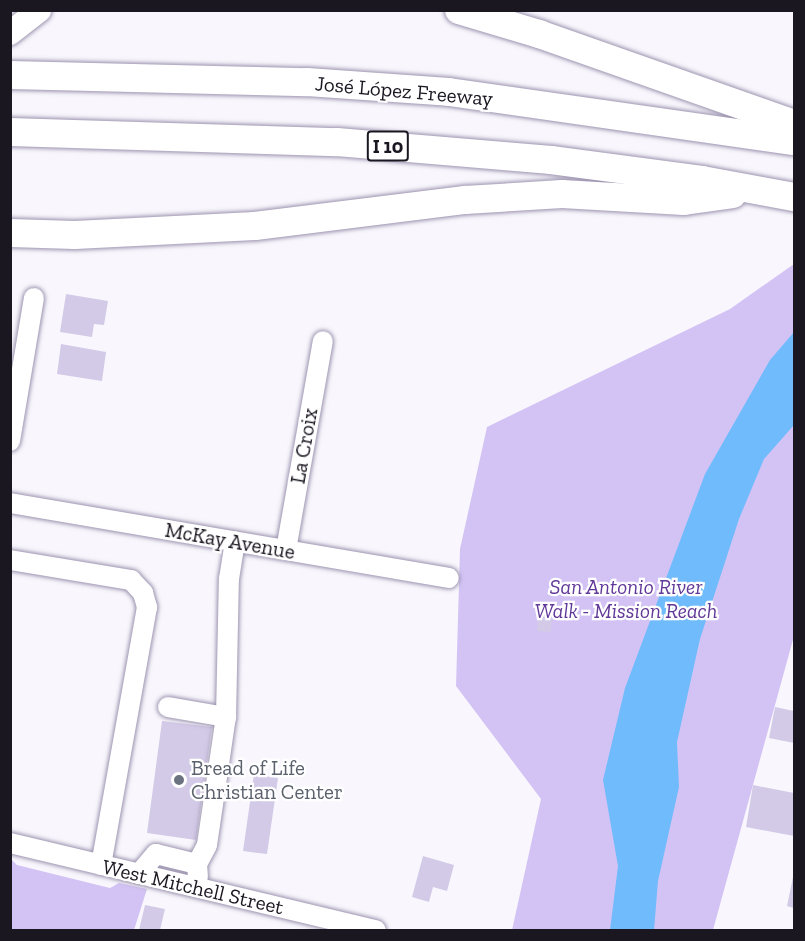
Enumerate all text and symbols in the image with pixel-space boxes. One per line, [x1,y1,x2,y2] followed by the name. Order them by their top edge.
[314,71,494,111] street label: José López Freeway
[366,129,410,163] road number: I 10
[285,406,323,486] street label: La Croix
[162,517,298,565] street label: McKay Avenue
[534,574,718,624] park label: San Antonio River Walk - Mission Reach
[191,755,343,805] place label: Bread of Life Christian Center
[172,773,186,787] marker: Bread of Life Christian Center
[100,854,286,920] street label: West Mitchell Street

